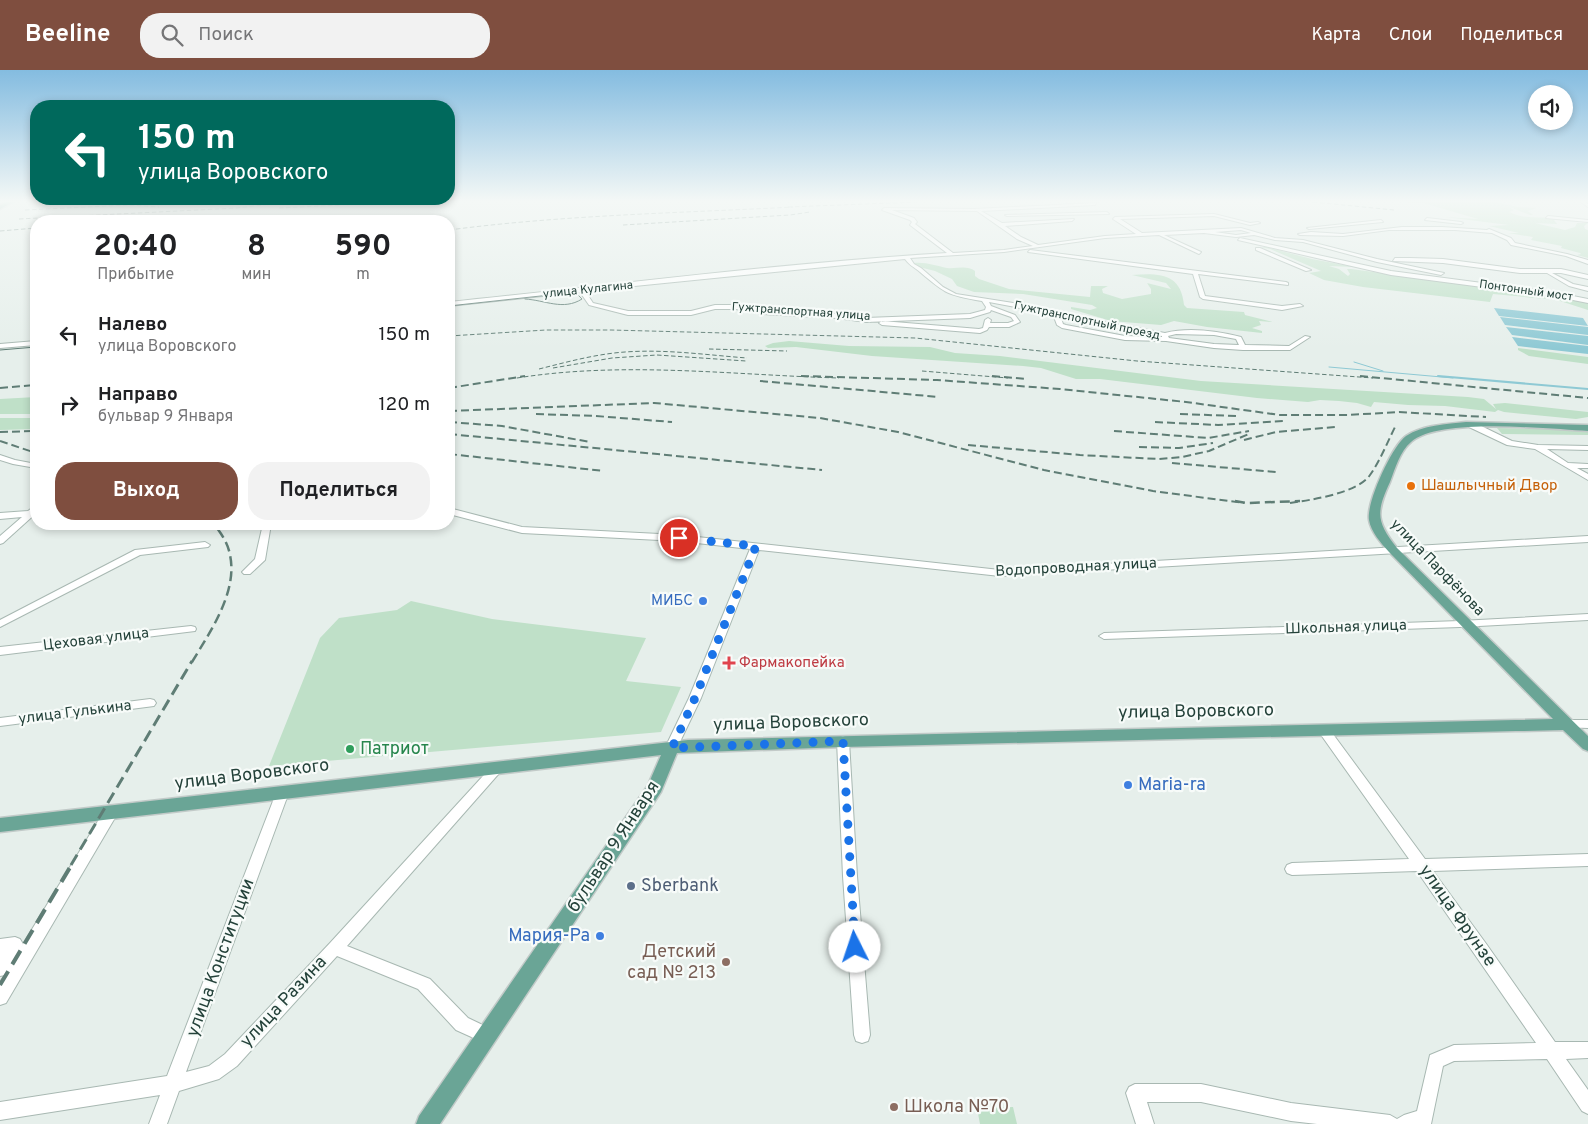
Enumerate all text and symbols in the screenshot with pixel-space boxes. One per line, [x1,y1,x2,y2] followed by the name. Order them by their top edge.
[140,13,490,58] search box
[25,20,110,50] text: Beeline
[158,21,186,49] icon: search
[198,23,254,47] text: Поиск
[1311,24,1361,47] text: Карта
[1389,24,1432,47] text: Слои
[1460,24,1563,47] text: Поделиться
[1528,85,1573,130] map controls
[1528,85,1573,130] button: sound
[138,117,236,161] text: 150 m
[55,120,120,185] icon: left
[138,160,328,187] text: улица Воровского
[94,229,178,266] text: 20:40
[247,229,266,266] text: 8
[335,229,391,266] text: 590
[97,265,174,285] text: Прибытие
[241,265,271,285] text: мин
[356,265,370,285] text: m
[1478,276,1575,306] street label: Понтонный мост
[542,277,634,303] street label: улица Кулагина
[1012,298,1162,344] street label: Гужтранспортный проезд
[731,299,871,325] street label: Гужтранспортная улица
[98,313,167,337] text: Налево
[55,321,83,349] icon: left
[378,323,430,347] text: 150 m
[98,337,236,357] text: улица Воровского
[98,383,178,407] text: Направо
[55,391,83,419] icon: right
[379,393,430,417] text: 120 m
[98,407,233,427] text: бульвар 9 Января
[55,462,238,520] button: Выход
[248,462,430,520] button: Поделиться
[1421,477,1558,496] place label: Шашлычный Двор
[1405,480,1417,492] marker: Шашлычный Двор
[1386,515,1488,621] street label: улица Парфёнова
[658,517,700,559] pin
[665,524,693,552] icon: arrive
[995,554,1157,582] street label: Водопроводная улица
[651,592,693,611] place label: МИБС
[697,595,709,607] marker: МИБС
[1285,616,1407,640] street label: Школьная улица
[42,624,150,656] street label: Цеховая улица
[739,654,845,673] place label: Фармакопейка
[723,657,735,669] marker: Фармакопейка
[17,697,133,729] street label: улица Гулькина
[1118,699,1274,725] street label: улица Воровского
[713,709,869,737] street label: улица Воровского
[360,738,429,761] place label: Патриот
[344,743,356,755] marker: Патриот
[173,754,331,796] street label: улица Воровского
[1138,774,1206,797] place label: Maria-ra
[563,777,665,917] street label: бульвар 9 Января
[1122,779,1134,791] marker: Maria-ra
[1413,860,1501,972] street label: улица Фрунзе
[641,875,719,898] place label: Sberbank
[182,876,260,1040] street label: улица Конституции
[625,880,637,892] marker: Sberbank
[828,920,880,972] position arrow
[508,925,590,948] place label: Мария-Ра
[594,930,606,942] marker: Мария-Ра
[627,941,716,985] place label: Детский сад № 213
[236,951,332,1053] street label: улица Разина
[720,956,732,968] marker: Детский сад № 213
[904,1096,1009,1119] place label: Школа №70
[888,1101,900,1113] marker: Школа №70

